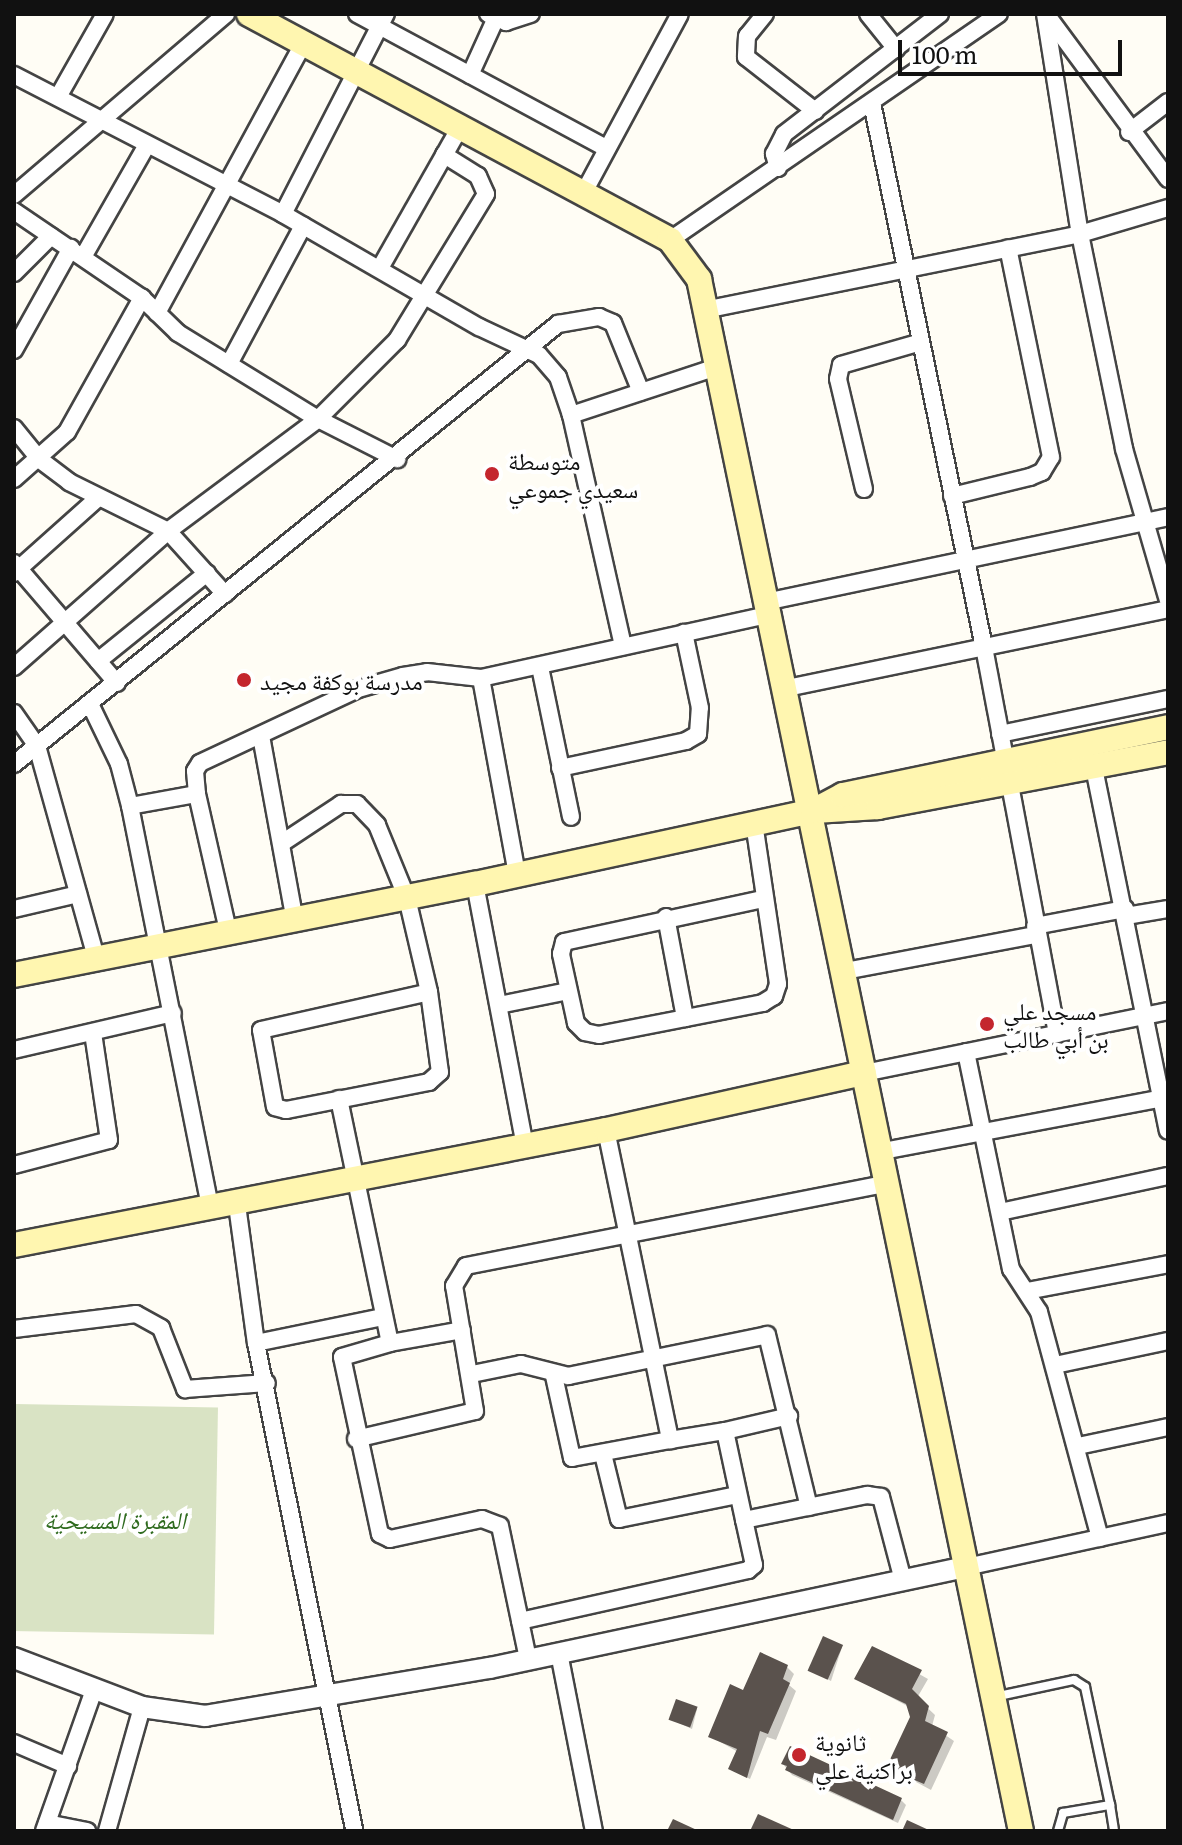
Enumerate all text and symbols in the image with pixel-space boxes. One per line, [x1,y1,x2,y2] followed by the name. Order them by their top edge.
[902,24,1126,74] scale bar
[912,36,978,71] text: 100 m
[508,446,638,502] place label: متوسطة سعيدي جموعي
[483,465,501,483] marker: متوسطة سعيدي جموعي
[260,666,423,694] place label: مدرسة بوكفة مجيد
[235,671,253,689] marker: مدرسة بوكفة مجيد
[1003,996,1109,1052] place label: مسجد علي بن أبي طالب
[978,1015,996,1033] marker: مسجد علي بن أبي طالب
[44,1505,186,1533] park label: المقبرة المسيحية
[815,1727,913,1783] place label: ثانوية براكنية علي
[790,1746,808,1764] marker: ثانوية براكنية علي

